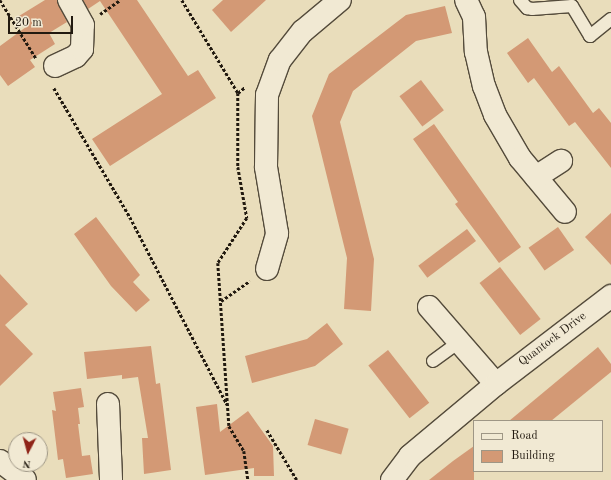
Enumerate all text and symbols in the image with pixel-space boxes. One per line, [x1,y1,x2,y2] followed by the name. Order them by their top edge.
[10,8,75,34] scale bar
[15,17,42,29] text: 20 m
[516,310,590,370] street label: Quantock Drive
[473,420,603,472] legend
[511,430,538,442] text: Road
[8,432,48,472] north arrow
[511,450,555,462] text: Building
[22,458,32,469] text: N

